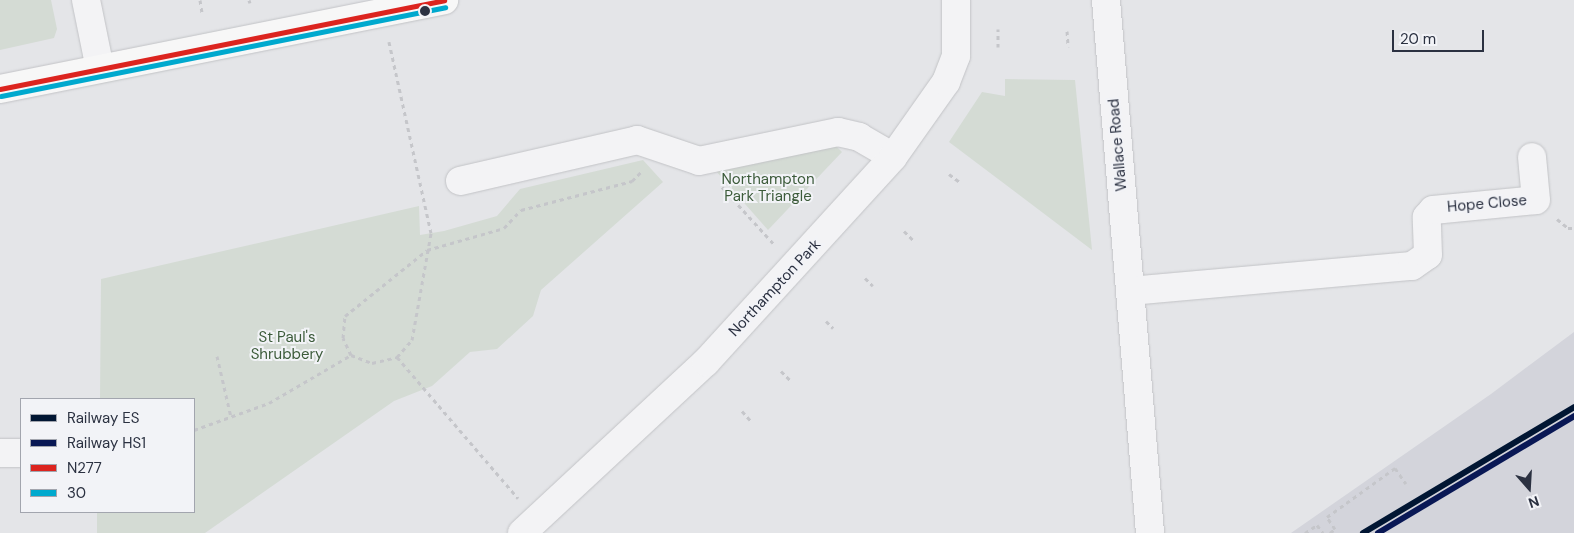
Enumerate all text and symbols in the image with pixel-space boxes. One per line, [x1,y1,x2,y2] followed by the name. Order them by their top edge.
[420,6,430,16] unlabelled marker
[1394,20,1486,52] scale bar
[1400,29,1436,49] text: 20 m
[1105,98,1131,192] street label: Wallace Road
[721,170,815,205] park label: Northampton Park Triangle
[1446,192,1528,216] street label: Hope Close
[725,236,825,340] street label: Northampton Park
[251,328,323,363] park label: St Paul's Shrubbery
[20,398,195,513] legend
[67,408,139,428] text: Railway ES
[67,433,146,453] text: Railway HS1
[67,458,102,478] text: N277
[1504,463,1554,513] north arrow
[67,483,86,503] text: 30
[1526,492,1542,512] text: N

